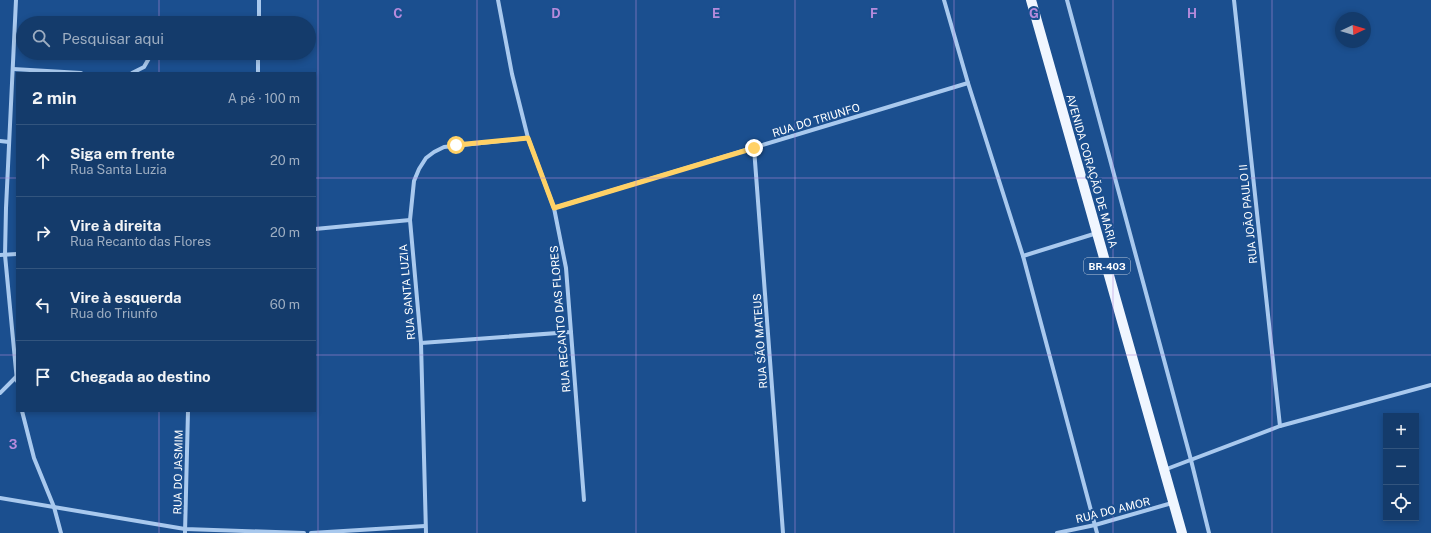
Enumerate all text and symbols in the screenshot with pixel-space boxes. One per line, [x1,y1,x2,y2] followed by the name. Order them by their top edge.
[393,6,403,21] text: C
[551,6,561,21] text: D
[712,6,720,21] text: E
[870,6,878,21] text: F
[1029,6,1039,21] text: G
[1187,6,1197,21] text: H
[1335,12,1371,48] north arrow
[16,16,316,60] search box
[30,27,52,49] icon: search
[62,30,164,47] text: Pesquisar aqui
[32,88,77,108] text: 2 min
[228,91,300,106] text: A pé · 100 m
[1063,93,1120,250] street label: AVENIDA CORAÇÃO DE MARIA
[771,101,861,139] street label: RUA DO TRIUNFO
[447,136,465,154] route start
[745,139,763,157] route end
[70,145,175,162] text: Siga em frente
[32,150,54,172] icon: ahead
[270,153,300,168] text: 20 m
[70,162,167,177] text: Rua Santa Luzia
[1237,164,1259,264] street label: RUA JOÃO PAULO II
[70,217,161,234] text: Vire à direita
[32,222,54,244] icon: right
[270,225,300,240] text: 20 m
[70,234,211,249] text: Rua Recanto das Flores
[397,243,417,340] street label: RUA SANTA LUZIA
[548,245,572,393] street label: RUA RECANTO DAS FLORES
[1084,258,1130,274] road number: BR-403
[70,289,182,306] text: Vire à esquerda
[751,293,769,389] street label: RUA SÃO MATEUS
[32,294,54,316] icon: left
[270,297,300,312] text: 60 m
[70,306,158,321] text: Rua do Triunfo
[32,366,54,388] icon: arrive
[70,368,211,385] text: Chegada ao destino
[1383,413,1419,521] map controls
[1383,413,1419,449] button: +
[171,429,185,515] street label: RUA DO JASMIM
[9,437,18,452] text: 3
[1383,449,1419,485] button: −
[1383,485,1419,521] button: locate
[1074,495,1152,525] street label: RUA DO AMOR

